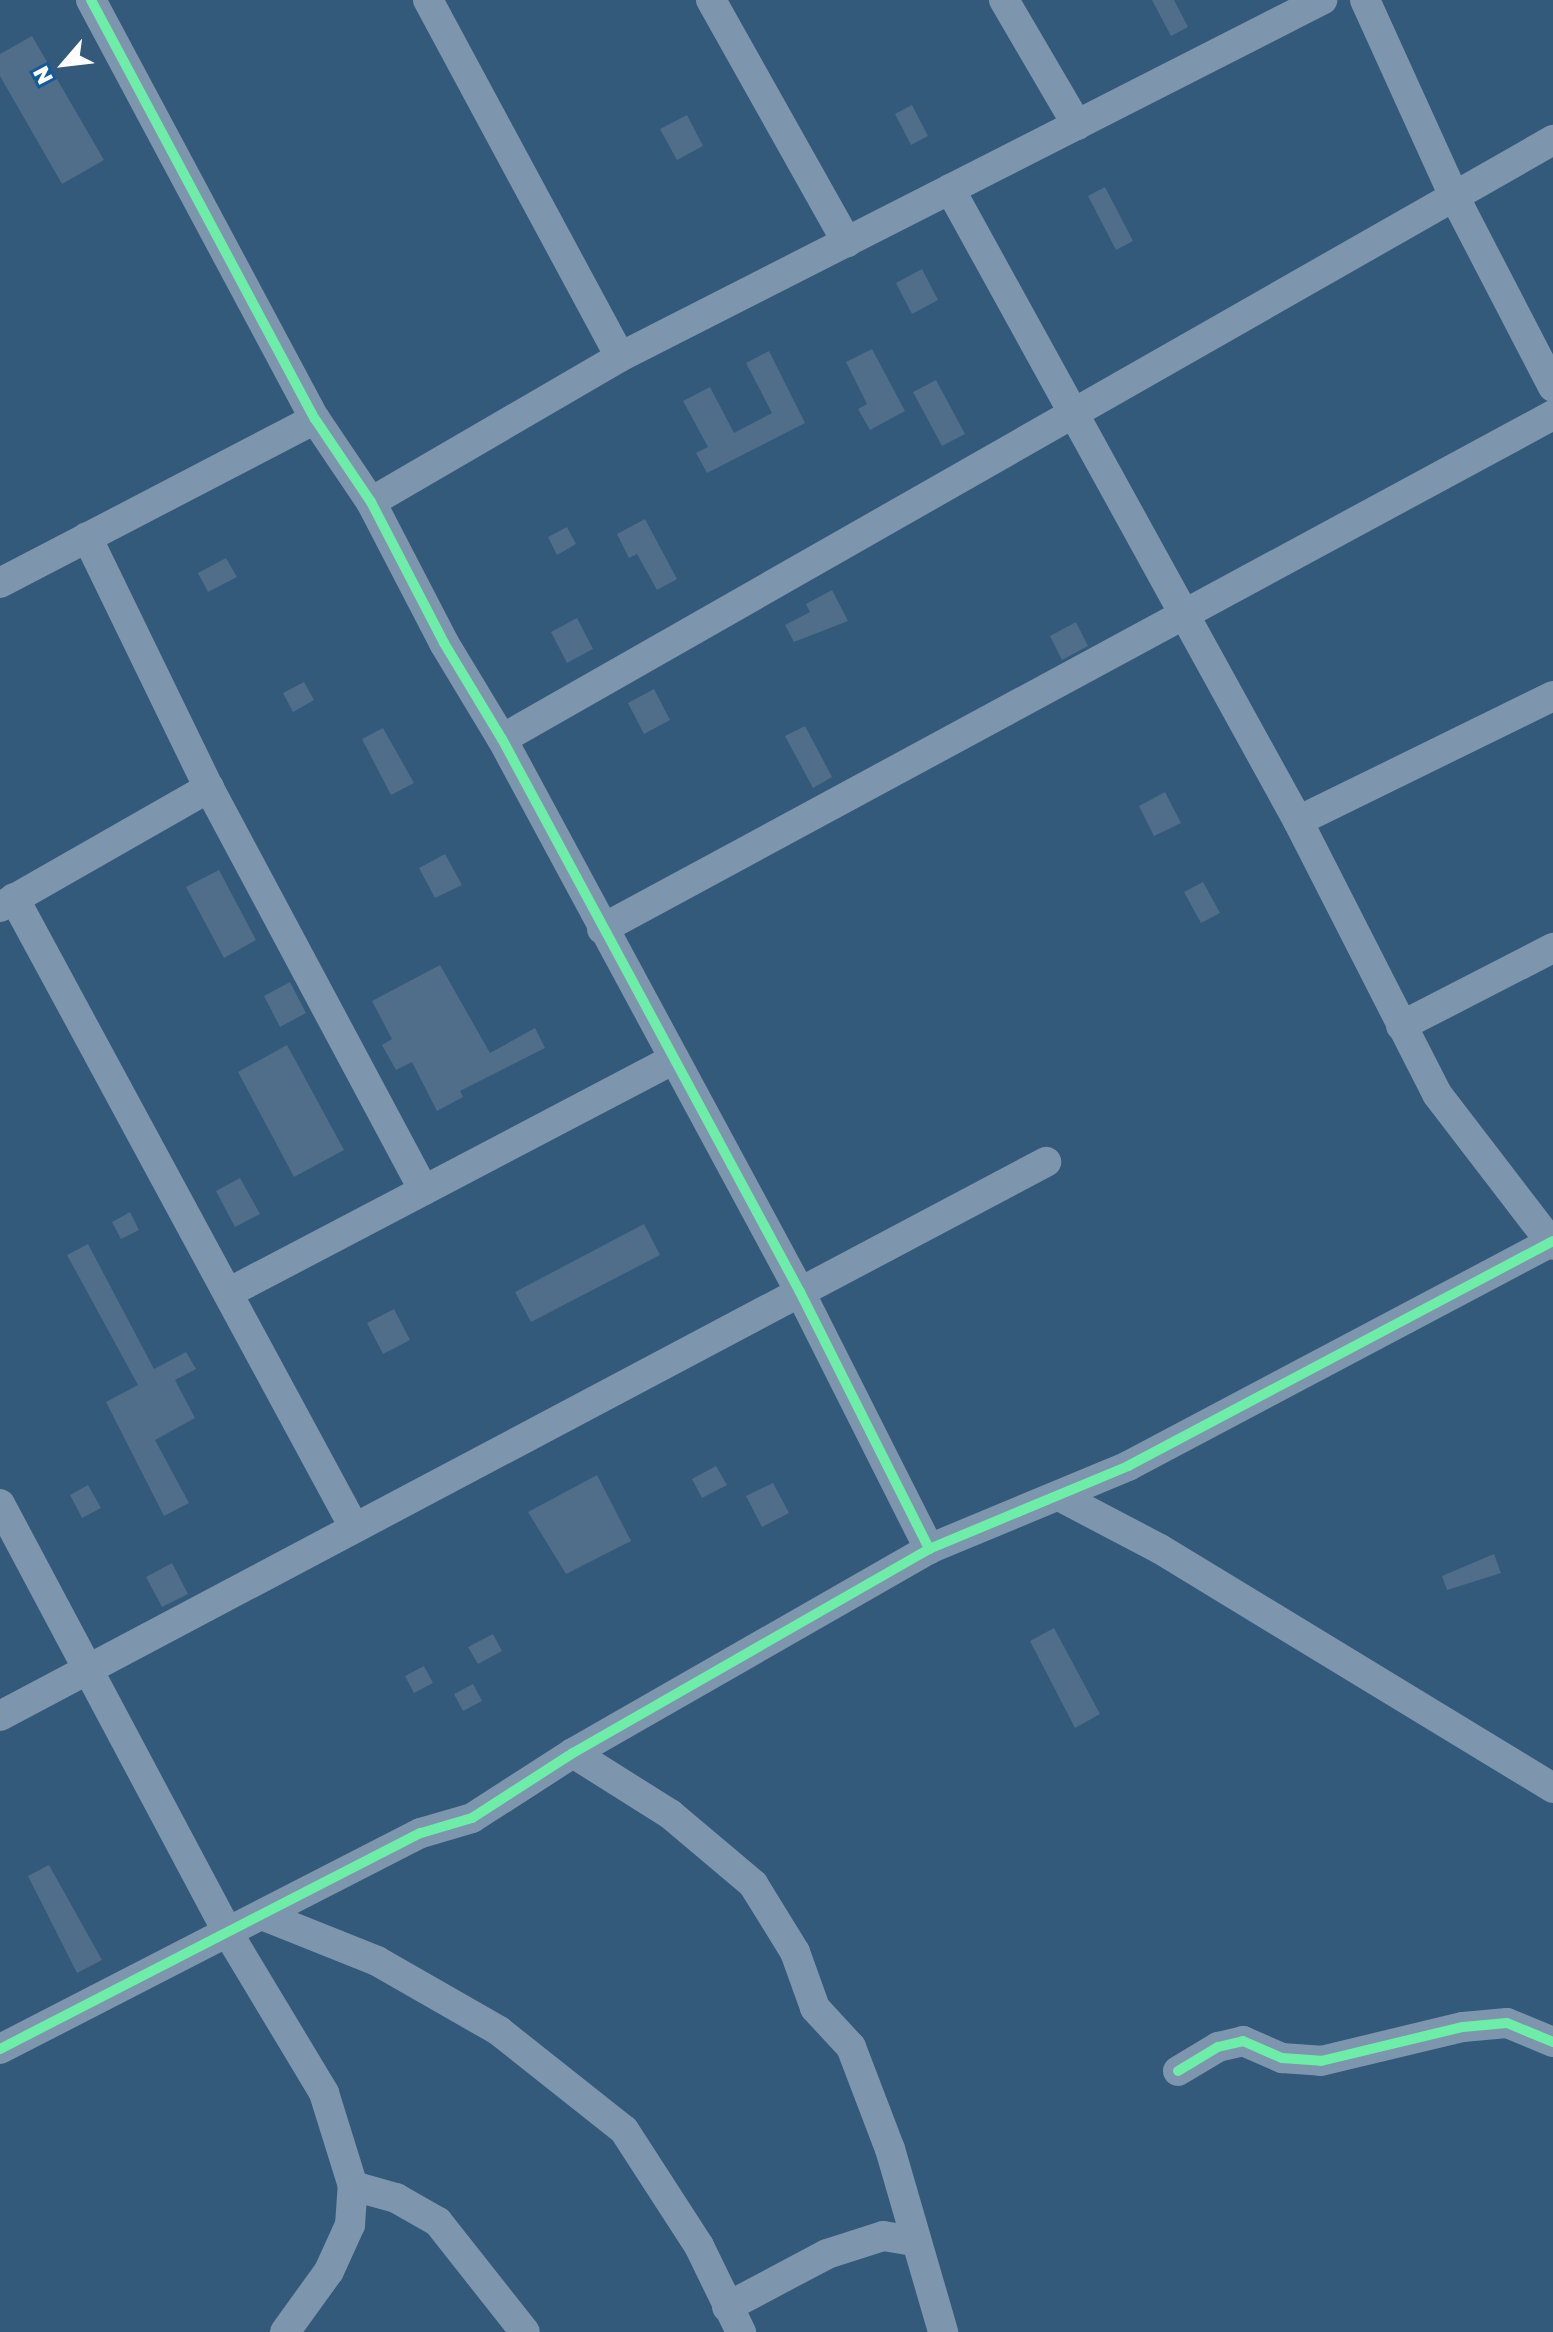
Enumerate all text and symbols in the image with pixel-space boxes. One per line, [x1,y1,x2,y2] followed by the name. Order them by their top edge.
[24,24,104,104] north arrow
[27,62,58,89] text: N

